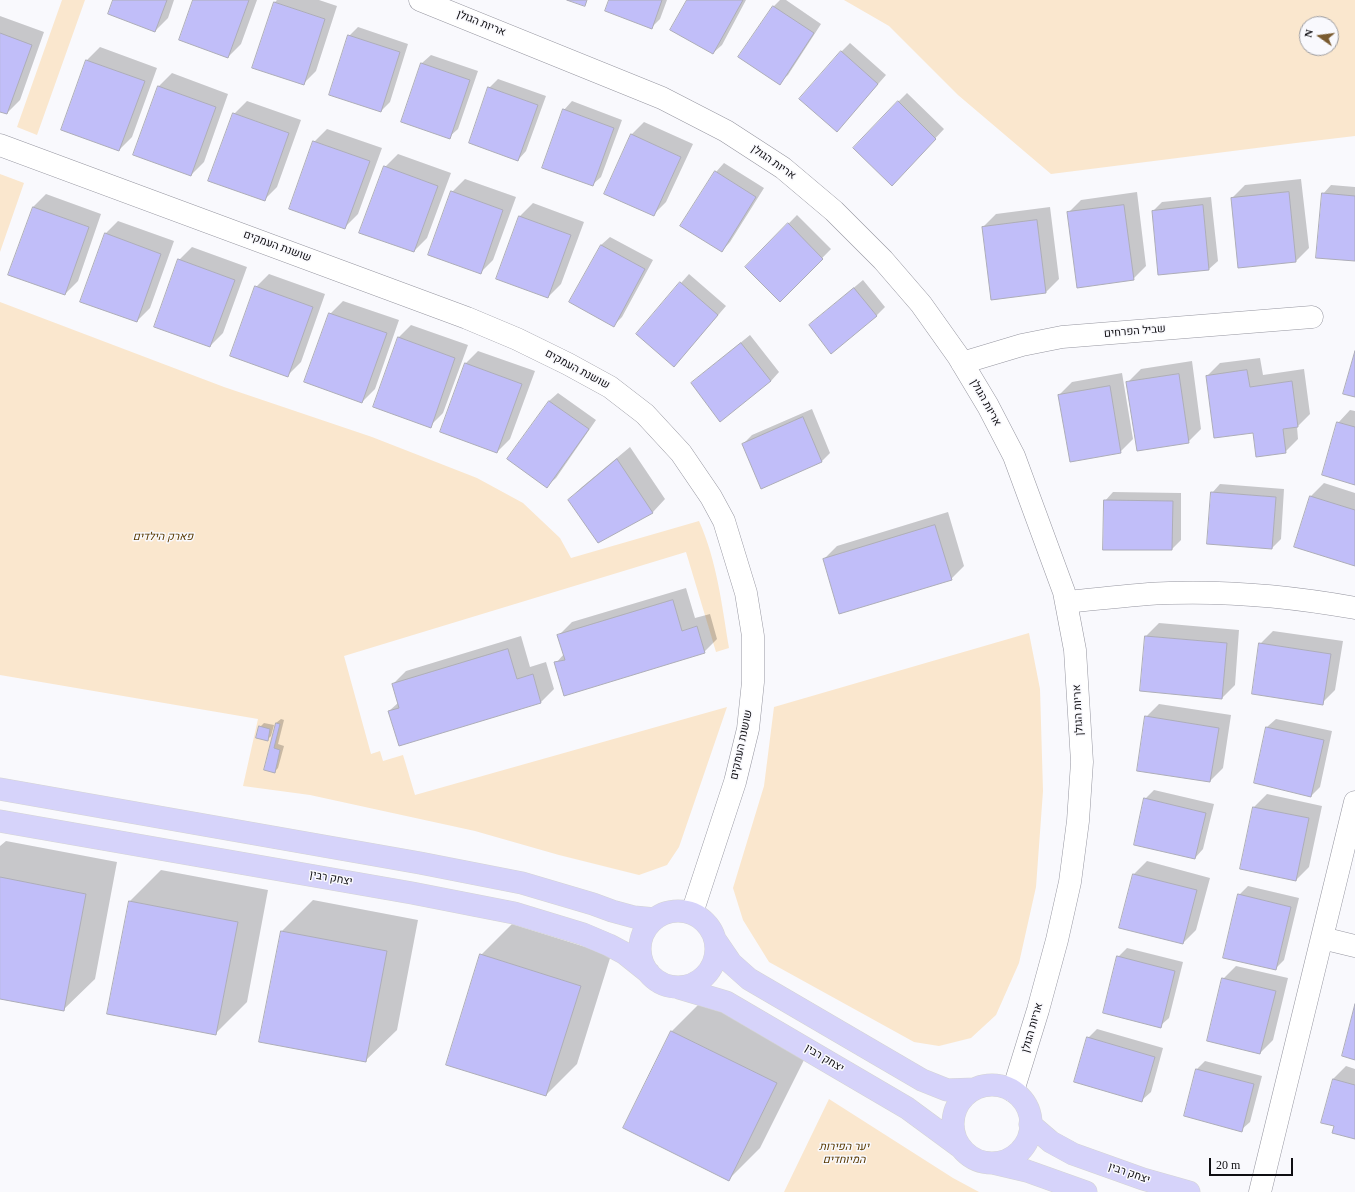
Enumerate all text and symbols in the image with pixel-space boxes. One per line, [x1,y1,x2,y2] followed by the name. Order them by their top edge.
[455,8,507,40] street label: אריות הגולן
[1299,16,1339,56] north arrow
[1302,28,1315,39] text: N
[748,143,798,183] street label: אריות הגולן
[241,229,313,265] street label: שושנת העמקים
[1104,323,1166,341] street label: שביל הפרחים
[542,347,612,393] street label: שושנת העמקים
[967,377,1003,429] street label: אריות הגולן
[133,531,193,545] park label: פארק הילדים
[1071,684,1087,736] street label: אריות הגולן
[728,709,756,781] street label: שושנת העמקים
[309,869,353,889] street label: יצחק רבין
[1020,1001,1046,1055] street label: אריות הגולן
[802,1042,846,1076] street label: יצחק רבין
[819,1141,869,1167] park label: יער הפירות המיוחדים
[1211,1150,1295,1176] scale bar
[1216,1158,1240,1172] text: 20 m
[1106,1161,1152,1187] street label: יצחק רבין

